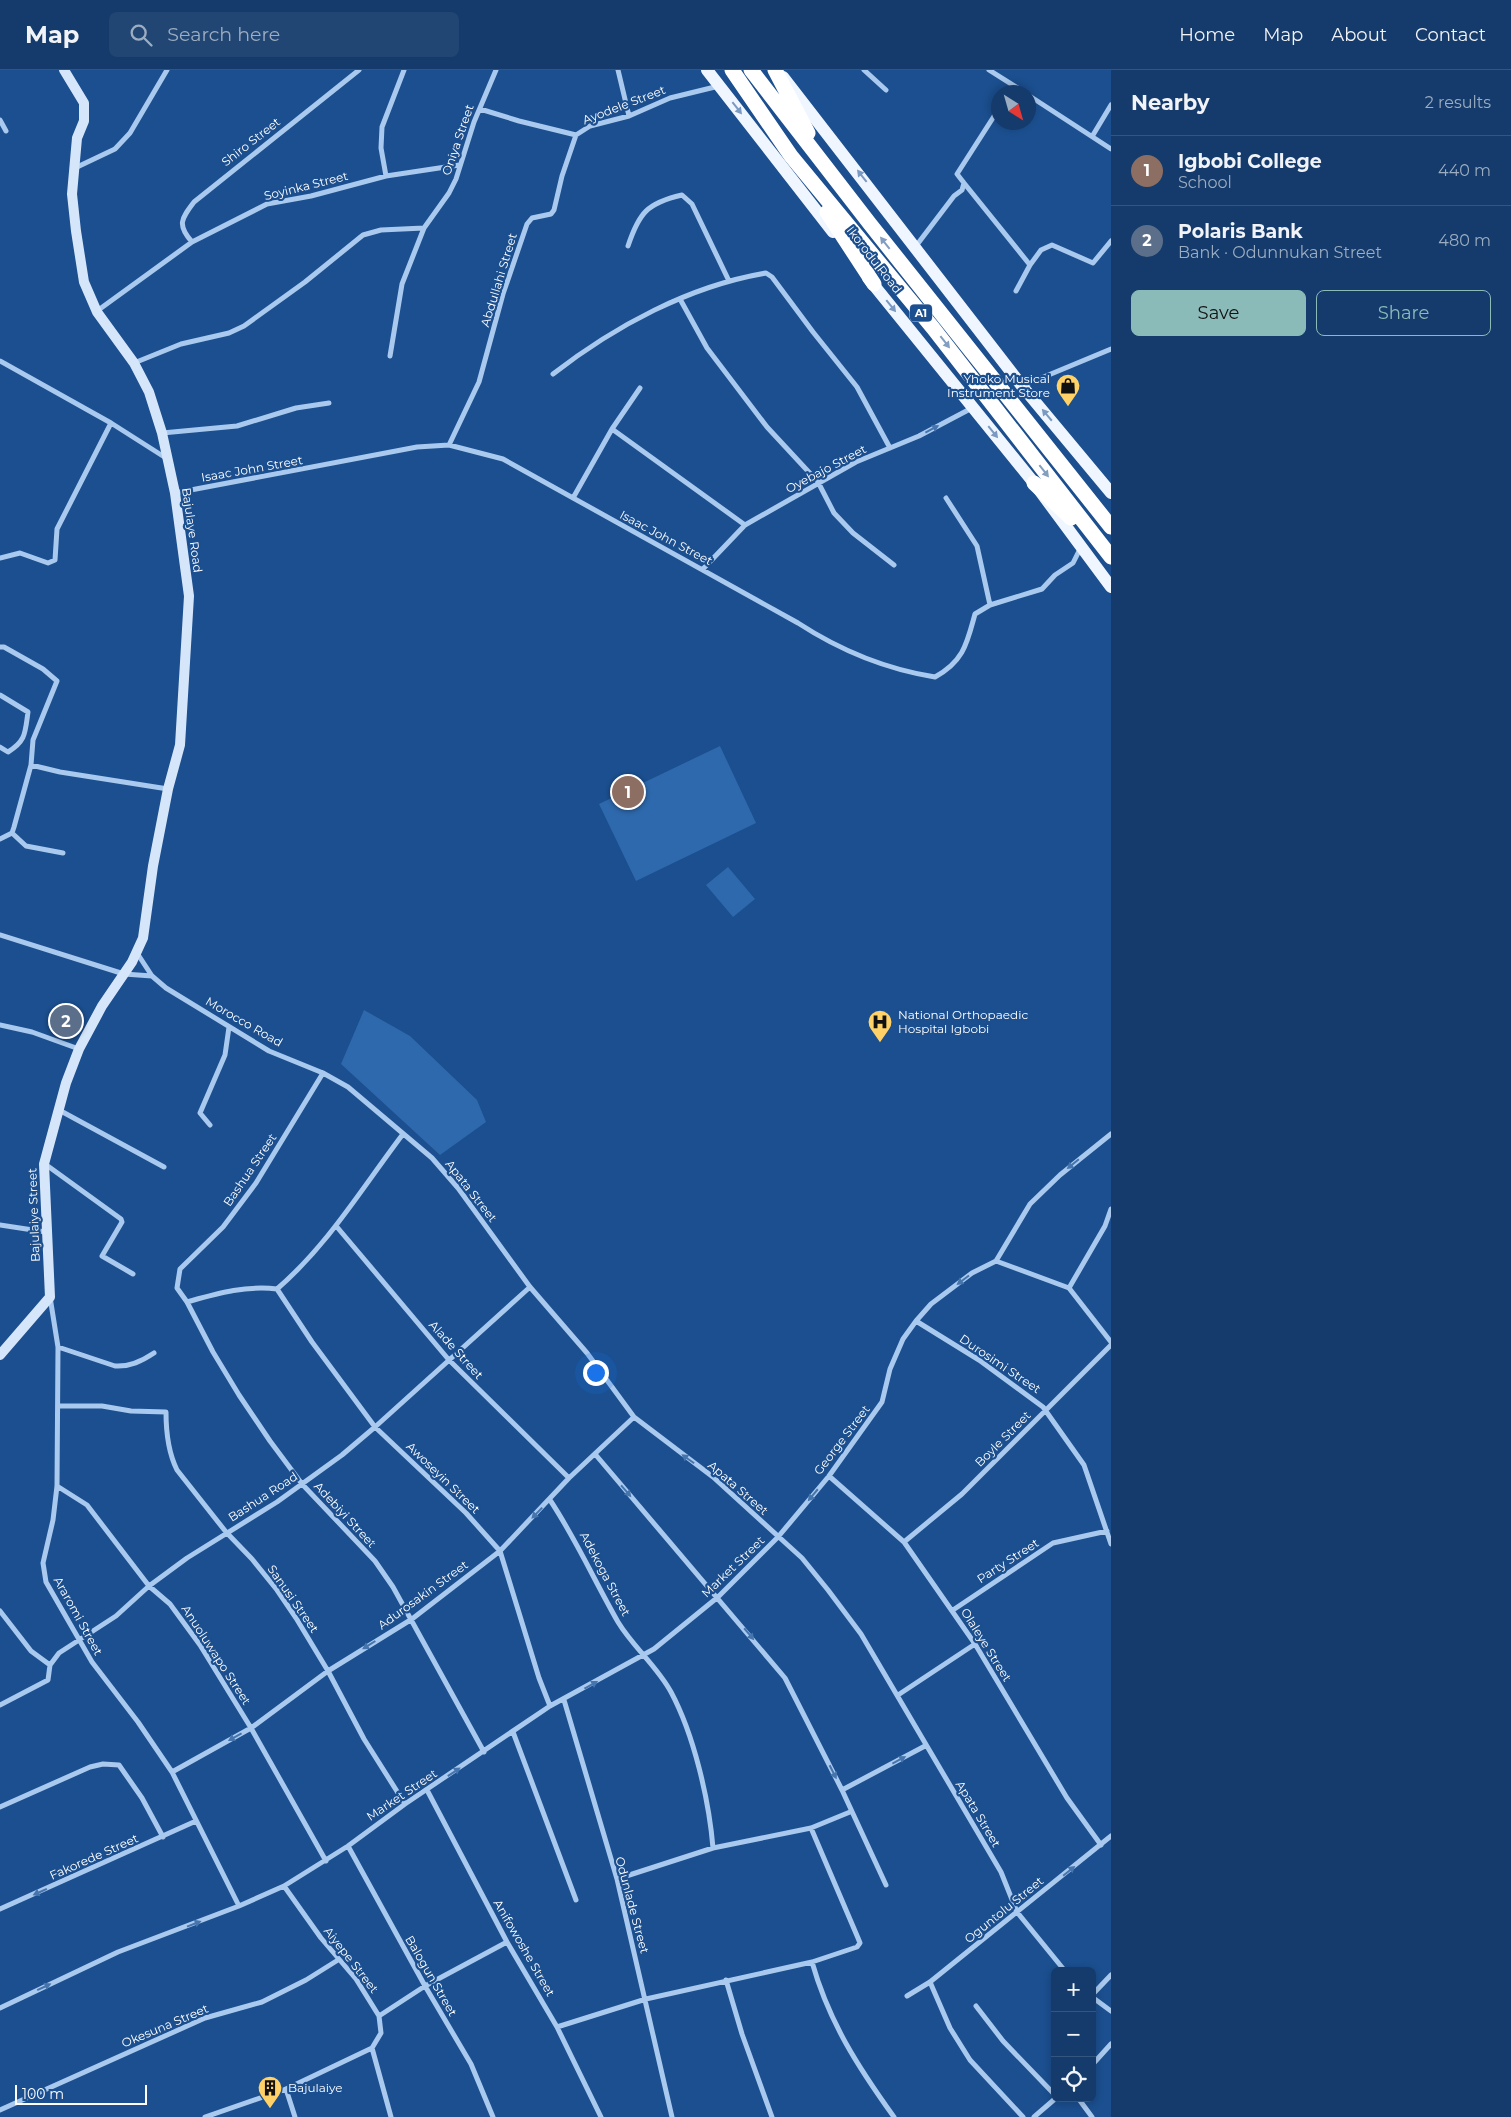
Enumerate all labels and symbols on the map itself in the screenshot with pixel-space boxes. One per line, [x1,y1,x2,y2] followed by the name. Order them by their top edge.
[580,82,667,127] street label: Ayodele Street
[991,85,1036,130] north arrow
[732,101,743,114] one-way arrow
[438,102,477,177] street label: Oniya Street
[218,114,283,169] street label: Shiro Street
[262,168,350,203] street label: Soyinka Street
[856,170,867,183] one-way arrow
[844,223,905,296] street label: Ikorodu Road
[477,231,520,329] street label: Abdullahi Street
[879,237,890,250] one-way arrow
[885,299,896,312] one-way arrow
[910,304,932,322] road number: A1
[940,335,950,349] one-way arrow
[947,371,1050,400] place label: Yhoko Musical Instrument Store
[1055,373,1081,407] shop icon: Yhoko Musical Instrument Store
[1041,409,1053,421] one-way arrow
[925,425,939,433] one-way arrow
[987,426,998,439] one-way arrow
[783,441,869,496] street label: Oyebajo Street
[200,452,304,485] street label: Isaac John Street
[1039,464,1049,478] one-way arrow
[179,486,206,573] street label: Bajulaye Road
[617,507,715,568] street label: Isaac John Street
[612,773,644,811] pin: 1
[203,993,285,1050] street label: Morocco Road
[50,1002,82,1040] pin: 2
[898,1007,1028,1036] place label: National Orthopaedic Hospital Igbobi
[867,1009,893,1043] hospital icon: National Orthopaedic Hospital Igbobi
[220,1130,280,1209] street label: Bashua Street
[442,1157,500,1225] street label: Apata Street
[1067,1159,1080,1170] one-way arrow
[24,1168,43,1262] street label: Bajulaiye Street
[957,1274,970,1285] one-way arrow
[426,1317,487,1382] street label: Alade Street
[957,1331,1044,1396] street label: Durosimi Street
[583,1360,609,1386] your location
[810,1402,873,1478] street label: George Street
[972,1408,1034,1470] street label: Boyle Street
[403,1439,483,1517] street label: Awoseyin Street
[681,1454,695,1464] one-way arrow
[705,1457,772,1518] street label: Apata Street
[225,1469,300,1525] street label: Bashua Road
[311,1479,380,1551] street label: Adebiyi Street
[621,1484,632,1497] one-way arrow
[807,1488,819,1500] one-way arrow
[532,1507,544,1519] one-way arrow
[577,1529,634,1618] street label: Adekoga Street
[698,1533,767,1600] street label: Market Street
[974,1535,1042,1586] street label: Party Street
[375,1557,471,1632] street label: Adurosakin Street
[265,1562,322,1636] street label: Sanusi Street
[51,1574,106,1658] street label: Araromi Street
[179,1602,254,1708] street label: Anuoluwapo Street
[958,1605,1015,1684] street label: Olaleye Street
[743,1628,754,1641] one-way arrow
[363,1641,376,1650] one-way arrow
[583,1681,598,1689] one-way arrow
[228,1732,242,1741] one-way arrow
[892,1756,906,1764] one-way arrow
[364,1765,440,1824] street label: Market Street
[829,1765,837,1780] one-way arrow
[447,1767,461,1777] one-way arrow
[953,1778,1004,1850] street label: Apata Street
[47,1830,141,1883] street label: Fakorede Street
[612,1855,653,1955] street label: Odunlade Street
[1062,1865,1075,1876] one-way arrow
[961,1873,1046,1946] street label: Oguntolu Street
[33,1888,47,1896] one-way arrow
[490,1896,558,1999] street label: Anifowoshe Street
[186,1920,201,1927] one-way arrow
[321,1923,382,1996] street label: Aiyepe Street
[402,1933,461,2019] street label: Balogun Street
[37,1983,51,1991] one-way arrow
[119,2000,211,2051] street label: Okesuna Street
[257,2075,283,2109] building icon: Bajulaiye
[288,2080,343,2095] place label: Bajulaiye
[15,2082,148,2105] scale bar

